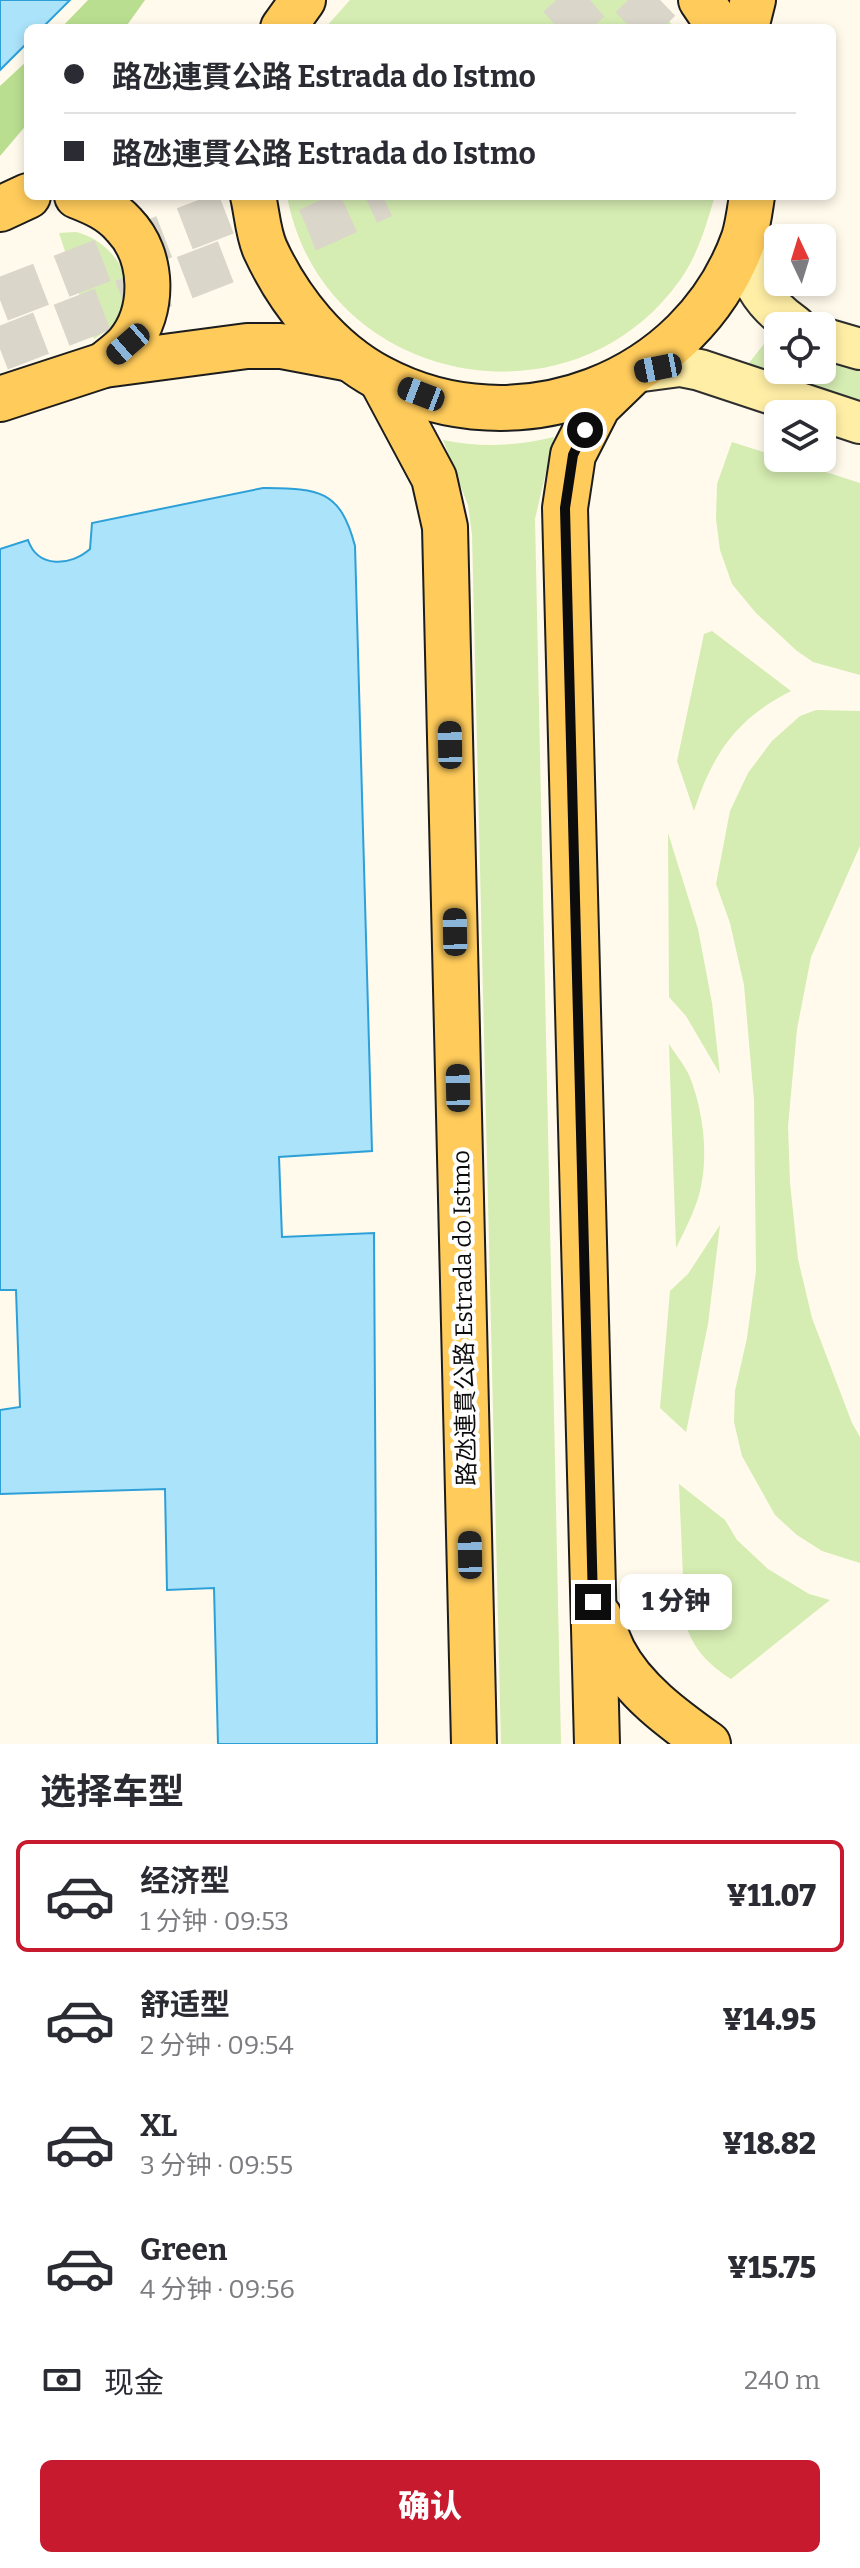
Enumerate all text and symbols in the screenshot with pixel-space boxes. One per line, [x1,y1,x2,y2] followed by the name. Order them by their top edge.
[112,59,536,95] text: 路氹連貫公路 Estrada do Istmo
[112,136,536,172] text: 路氹連貫公路 Estrada do Istmo
[764,224,836,296] north arrow
[764,224,836,472] map controls
[764,312,836,384] button: locate
[102,319,154,369] car
[632,352,684,384] car
[394,374,448,414] car
[764,400,836,472] button: layers
[567,412,603,448] route start
[438,721,462,769] car
[443,908,467,956] car
[446,1064,470,1112] car
[447,1150,481,1486] street label: 路氹連貫公路 Estrada do Istmo
[458,1531,482,1579] car
[621,1574,733,1630] callout: 1 分钟
[575,1584,611,1620] route end
[642,1586,710,1617] text: 1 分钟
[40,1770,184,1814] text: 选择车型
[44,1860,116,1932] icon: car
[140,1863,230,1899] text: 经济型
[727,1878,816,1914] text: ¥11.07
[140,1906,289,1937] text: 1 分钟 · 09:53
[44,1984,116,2056] icon: car
[140,1987,230,2023] text: 舒适型
[722,2002,816,2038] text: ¥14.95
[140,2030,294,2061] text: 2 分钟 · 09:54
[44,2108,116,2180] icon: car
[140,2108,177,2144] text: XL
[723,2126,816,2162] text: ¥18.82
[140,2150,293,2181] text: 3 分钟 · 09:55
[44,2232,116,2304] icon: car
[140,2232,227,2268] text: Green
[728,2250,816,2286] text: ¥15.75
[140,2274,295,2305] text: 4 分钟 · 09:56
[40,2358,84,2402] icon: cash
[104,2365,164,2401] text: 现金
[744,2365,820,2396] text: 240 m
[40,2460,820,2552] button: 确认

